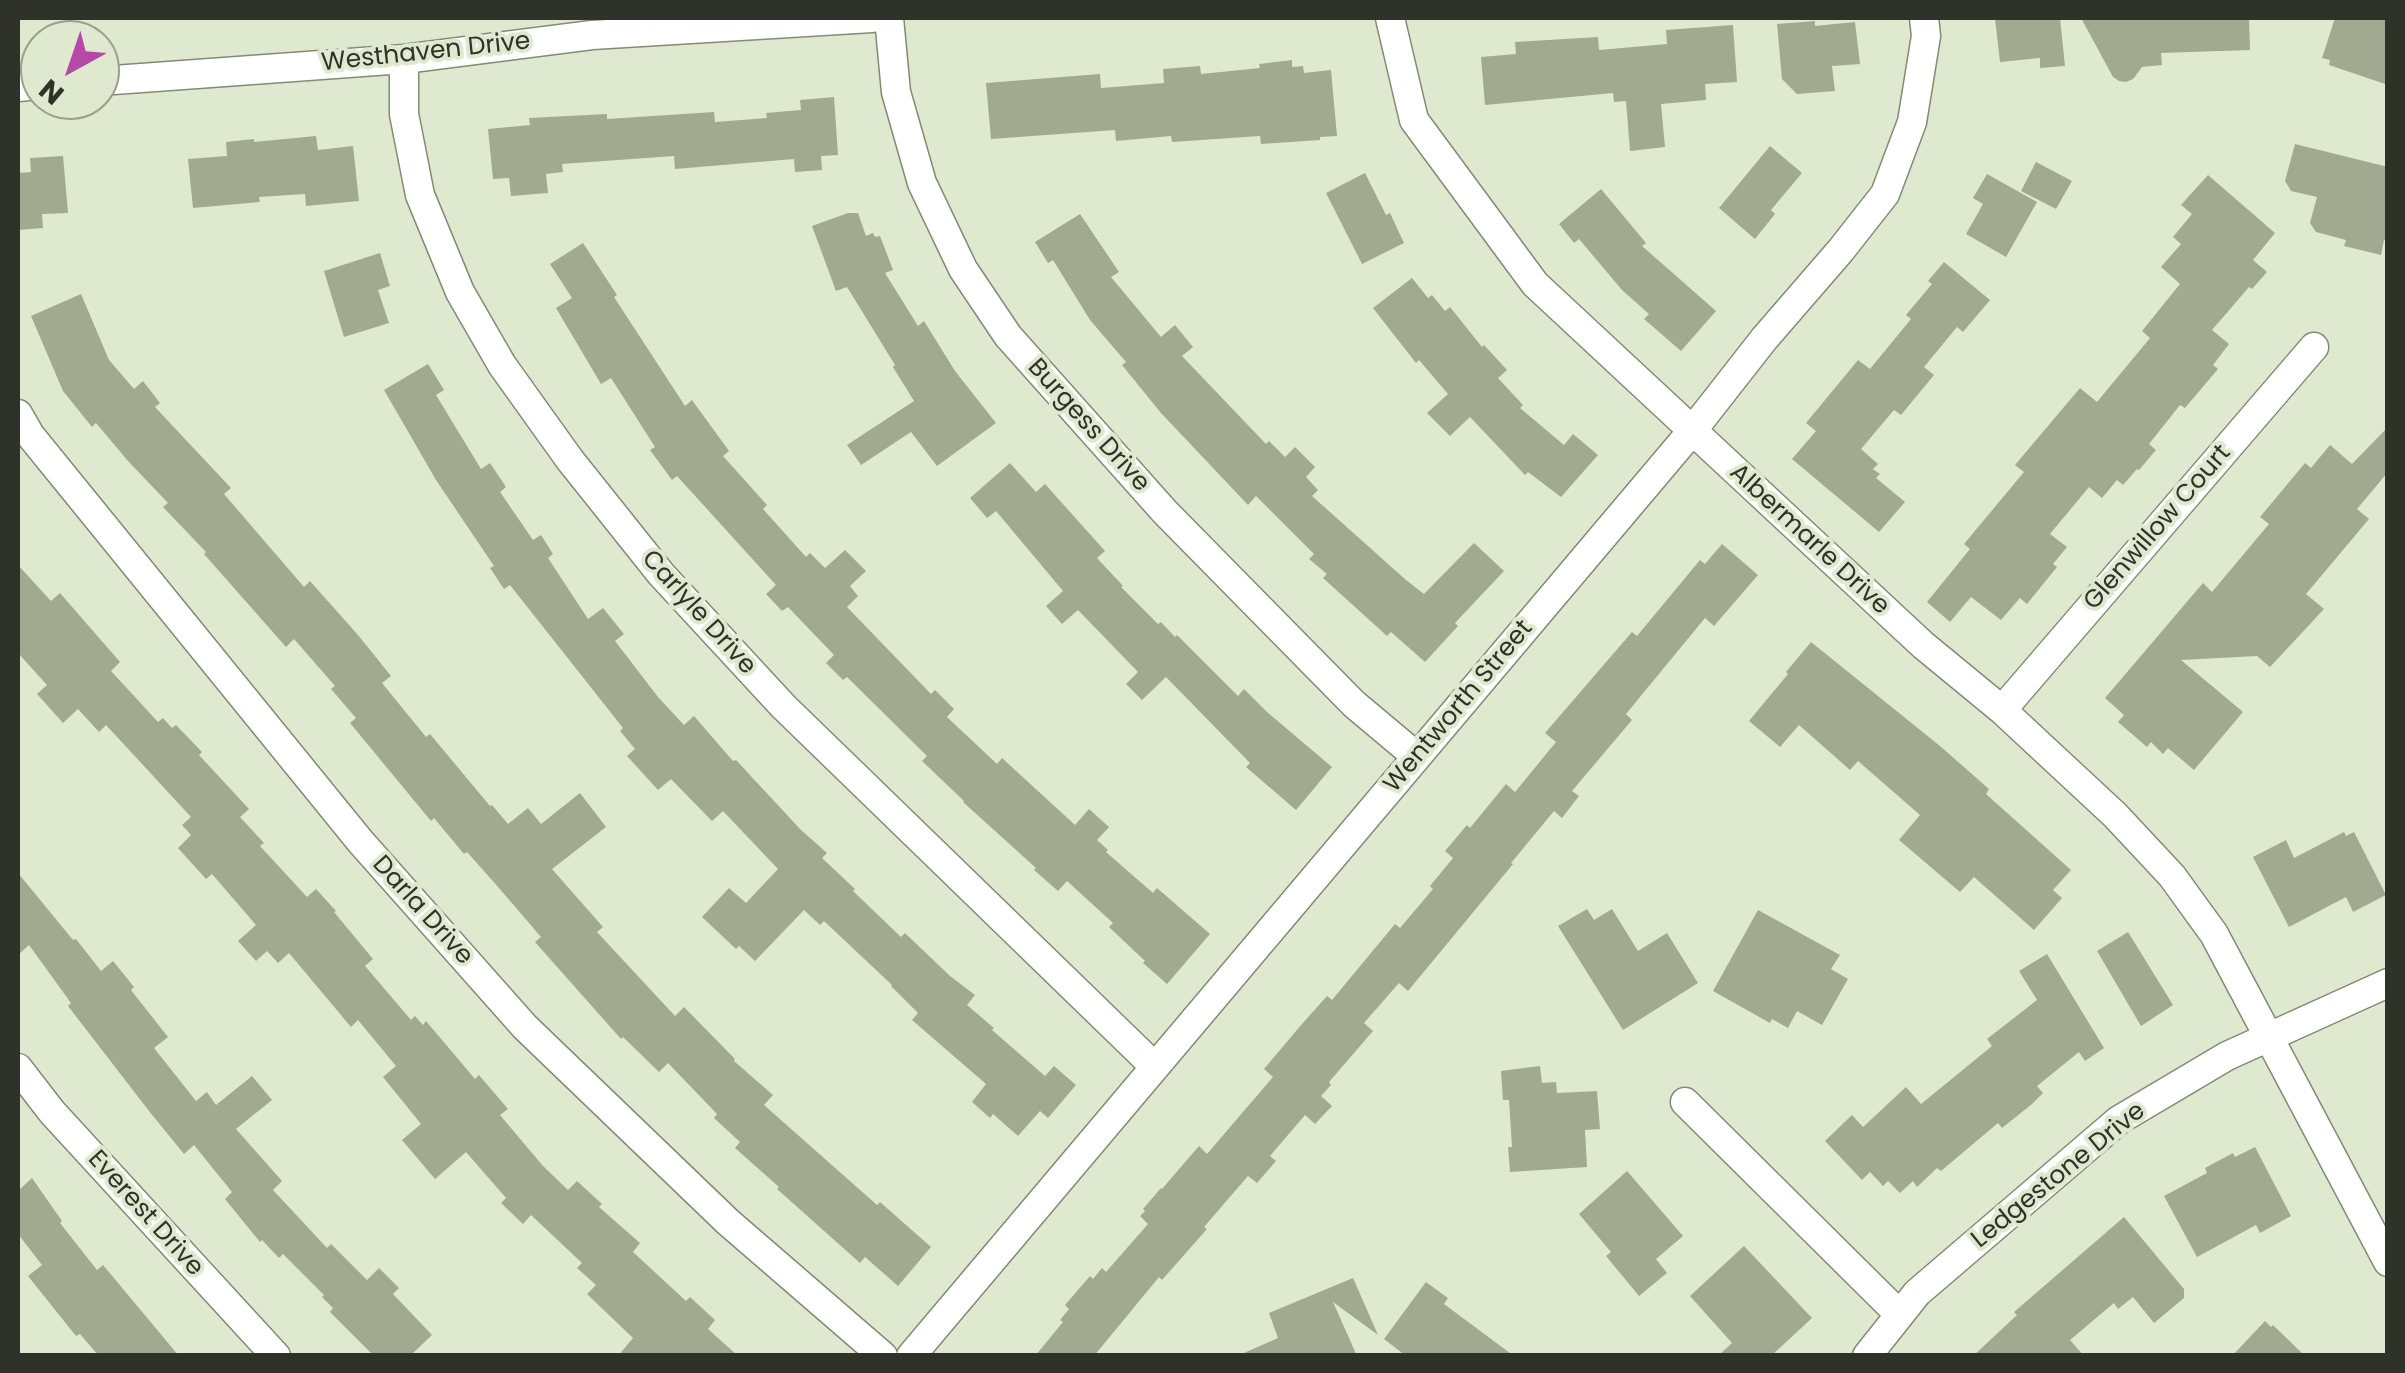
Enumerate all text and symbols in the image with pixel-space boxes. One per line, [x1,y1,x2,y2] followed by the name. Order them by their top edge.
[20,20,120,120] north arrow
[320,27,532,79] street label: Westhaven Drive
[31,70,72,114] text: N
[1020,353,1156,499] street label: Burgess Drive
[2078,439,2238,617] street label: Glenwillow Court
[1723,458,1895,622] street label: Albermarle Drive
[634,545,762,681] street label: Carlyle Drive
[1378,615,1540,799] street label: Wentworth Street
[365,850,479,972] street label: Darla Drive
[1966,1097,2152,1255] street label: Ledgestone Drive
[81,1145,209,1283] street label: Everest Drive

